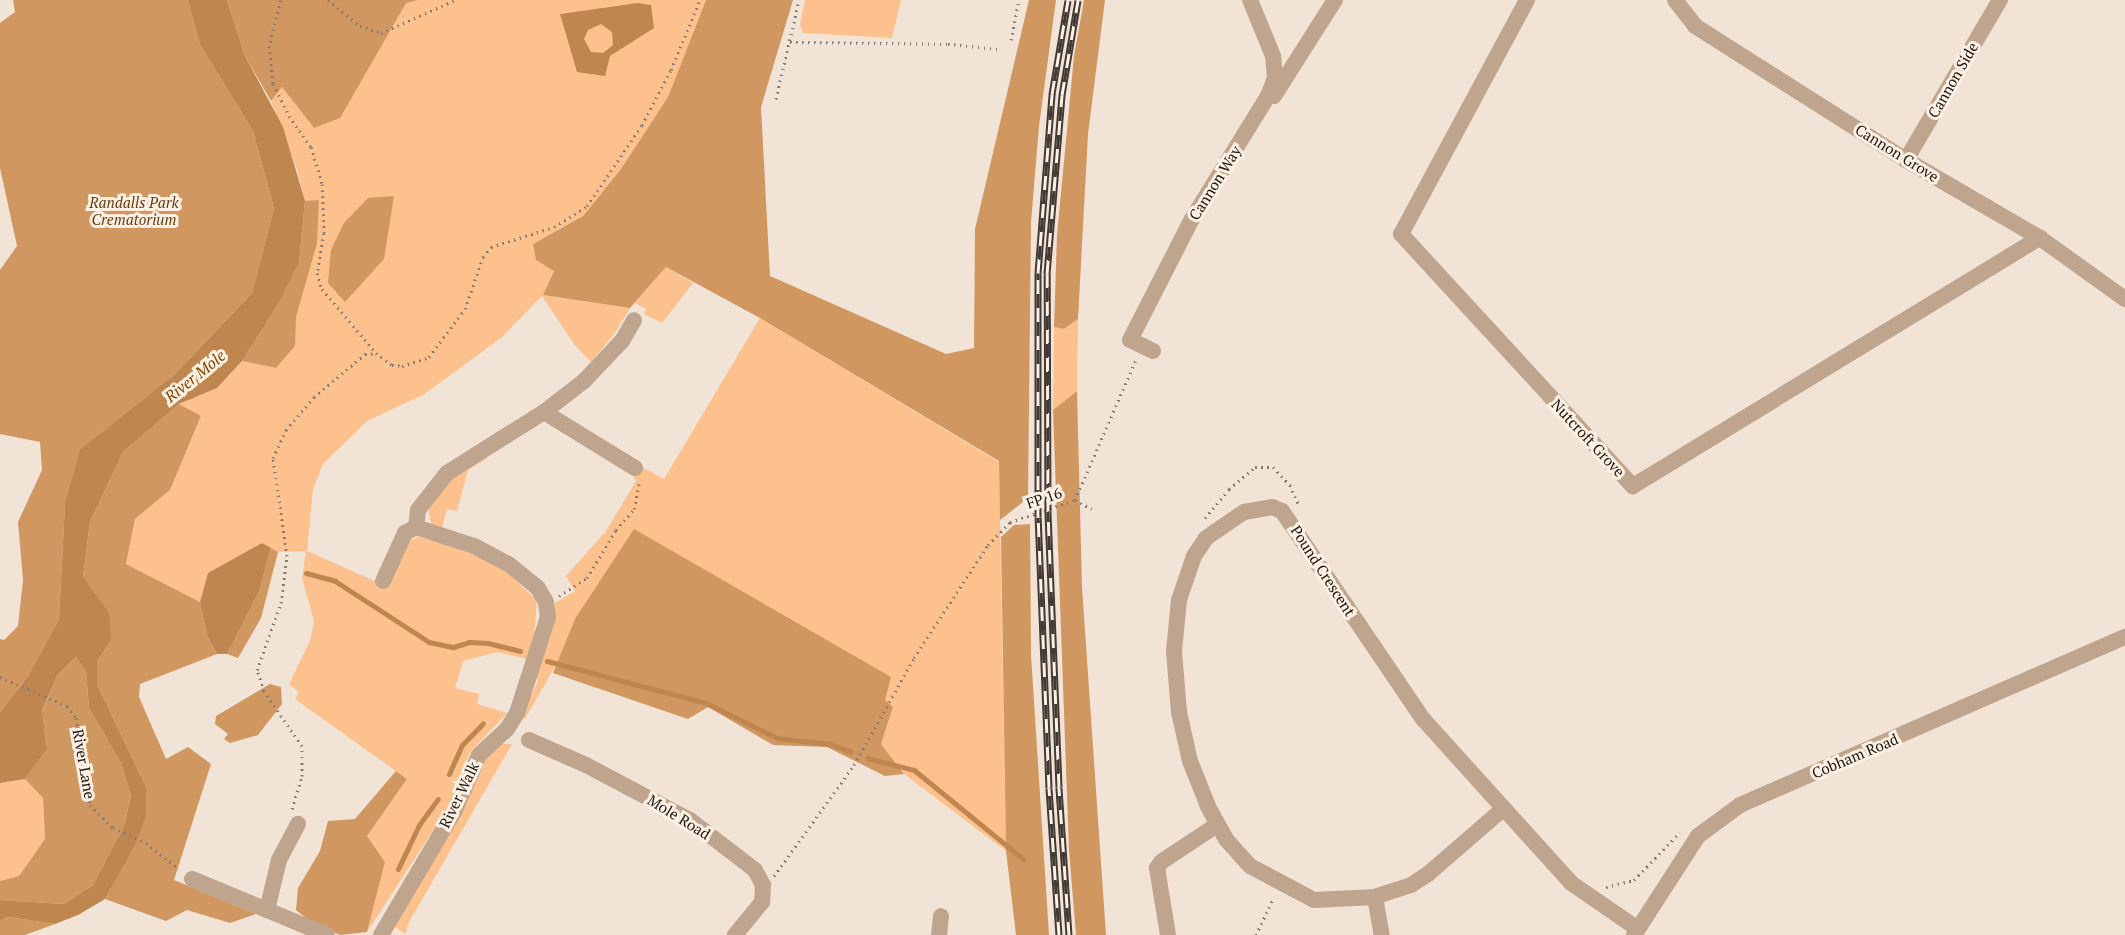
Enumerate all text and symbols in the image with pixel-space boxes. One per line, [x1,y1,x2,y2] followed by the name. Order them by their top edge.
[1924,39,1982,121] street label: Cannon Side
[1852,120,1942,186] street label: Cannon Grove
[1185,143,1245,223] street label: Cannon Way
[89,193,179,228] park label: Randalls Park Crematorium
[161,346,229,406] water label: River Mole
[1548,396,1628,480] street label: Nutcroft Grove
[1024,484,1064,512] street label: FP 16
[1287,522,1359,620] street label: Pound Crescent
[69,728,99,800] street label: River Lane
[1809,730,1901,782] street label: Cobham Road
[435,759,483,831] street label: River Walk
[644,791,714,843] street label: Mole Road

